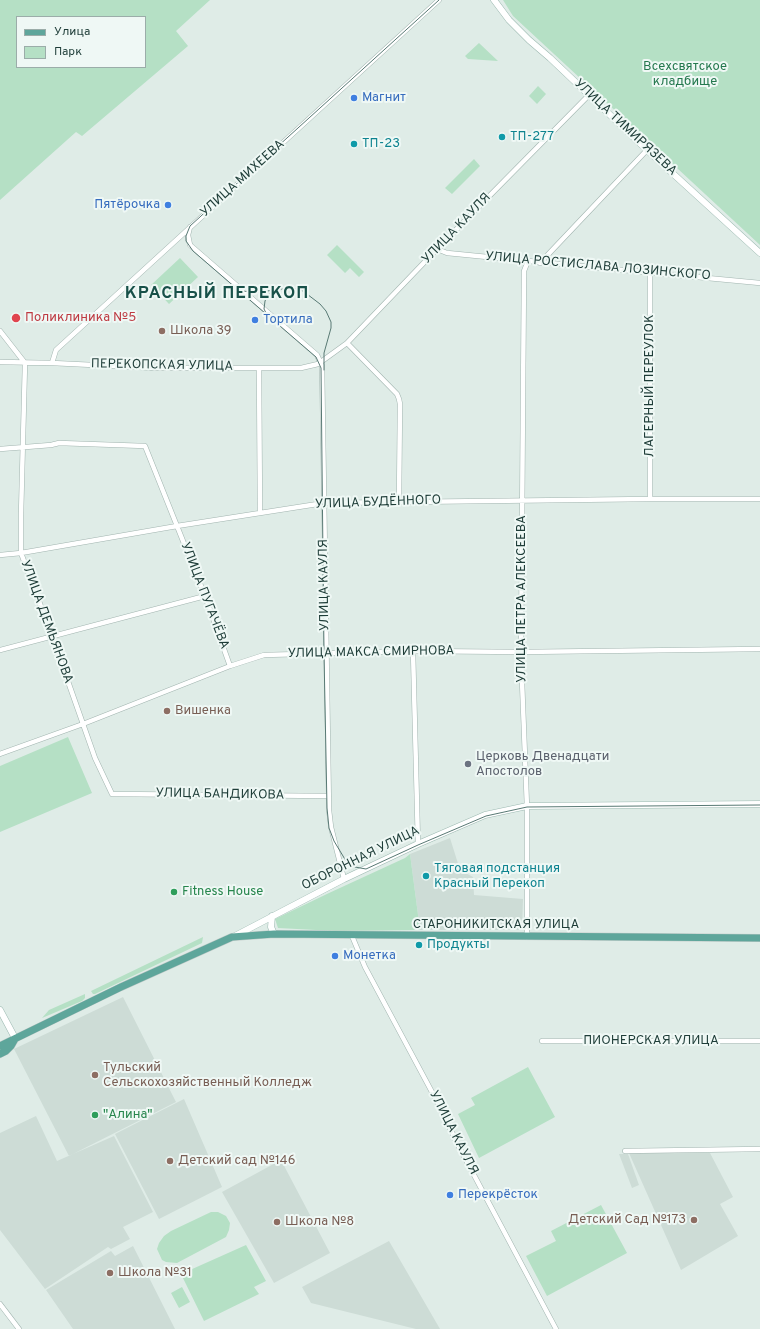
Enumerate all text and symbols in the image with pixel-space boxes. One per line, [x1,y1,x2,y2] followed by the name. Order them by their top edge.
[16,16,146,68] legend
[54,24,90,40] text: Улица
[54,44,82,60] text: Парк
[643,59,727,90] park label: Всехсвятское кладбище
[571,76,679,180] street label: УЛИЦА ТИМИРЯЗЕВА
[362,90,406,106] place label: Магнит
[349,93,359,103] marker: Магнит
[510,129,554,145] place label: ТП-277
[497,132,507,142] marker: ТП-277
[362,136,400,152] place label: ТП-23
[198,137,288,221] street label: УЛИЦА МИХЕЕВА
[349,139,359,149] marker: ТП-23
[419,190,495,268] street label: УЛИЦА КАУЛЯ
[94,197,160,213] place label: Пятёрочка
[163,200,173,210] marker: Пятёрочка
[485,249,711,285] street label: УЛИЦА РОСТИСЛАВА ЛОЗИНСКОГО
[125,285,309,305] district label: КРАСНЫЙ ПЕРЕКОП
[25,310,136,326] place label: Поликлиника №5
[10,312,22,324] marker: Поликлиника №5
[263,312,313,328] place label: Тортила
[642,314,658,458] street label: ЛАГЕРНЫЙ ПЕРЕУЛОК
[250,315,260,325] marker: Тортила
[170,323,231,339] place label: Школа 39
[157,326,167,336] marker: Школа 39
[91,357,233,375] street label: ПЕРЕКОПСКАЯ УЛИЦА
[315,493,441,513] street label: УЛИЦА БУДЁННОГО
[514,515,530,683] street label: УЛИЦА ПЕТРА АЛЕКСЕЕВА
[316,539,334,631] street label: УЛИЦА КАУЛЯ
[176,540,232,652] street label: УЛИЦА ПУГАЧЁВА
[16,558,76,686] street label: УЛИЦА ДЕМЬЯНОВА
[288,644,454,662] street label: УЛИЦА МАКСА СМИРНОВА
[175,703,231,719] place label: Вишенка
[162,706,172,716] marker: Вишенка
[476,749,609,780] place label: Церковь Двенадцати Апостолов
[463,759,473,769] marker: Церковь Двенадцати Апостолов
[156,786,284,804] street label: УЛИЦА БАНДИКОВА
[299,824,423,894] street label: ОБОРОННАЯ УЛИЦА
[434,861,560,892] place label: Тяговая подстанция Красный Перекоп
[421,871,431,881] marker: Тяговая подстанция Красный Перекоп
[182,884,263,900] place label: Fitness House
[169,887,179,897] marker: Fitness House
[413,917,579,933] street label: СТАРОНИКИТСКАЯ УЛИЦА
[427,937,490,953] place label: Продукты
[414,940,424,950] marker: Продукты
[343,948,396,964] place label: Монетка
[330,951,340,961] marker: Монетка
[583,1033,719,1049] street label: ПИОНЕРСКАЯ УЛИЦА
[103,1060,312,1091] place label: Тульский Сельскохозяйственный Колледж
[90,1070,100,1080] marker: Тульский Сельскохозяйственный Колледж
[425,1088,481,1178] street label: УЛИЦА КАУЛЯ
[103,1107,153,1123] place label: "Алина"
[90,1110,100,1120] marker: "Алина"
[178,1153,295,1169] place label: Детский сад №146
[165,1156,175,1166] marker: Детский сад №146
[458,1187,538,1203] place label: Перекрёсток
[445,1190,455,1200] marker: Перекрёсток
[568,1212,686,1228] place label: Детский Сад №173
[285,1214,354,1230] place label: Школа №8
[689,1215,699,1225] marker: Детский Сад №173
[272,1217,282,1227] marker: Школа №8
[118,1265,192,1281] place label: Школа №31
[105,1268,115,1278] marker: Школа №31

